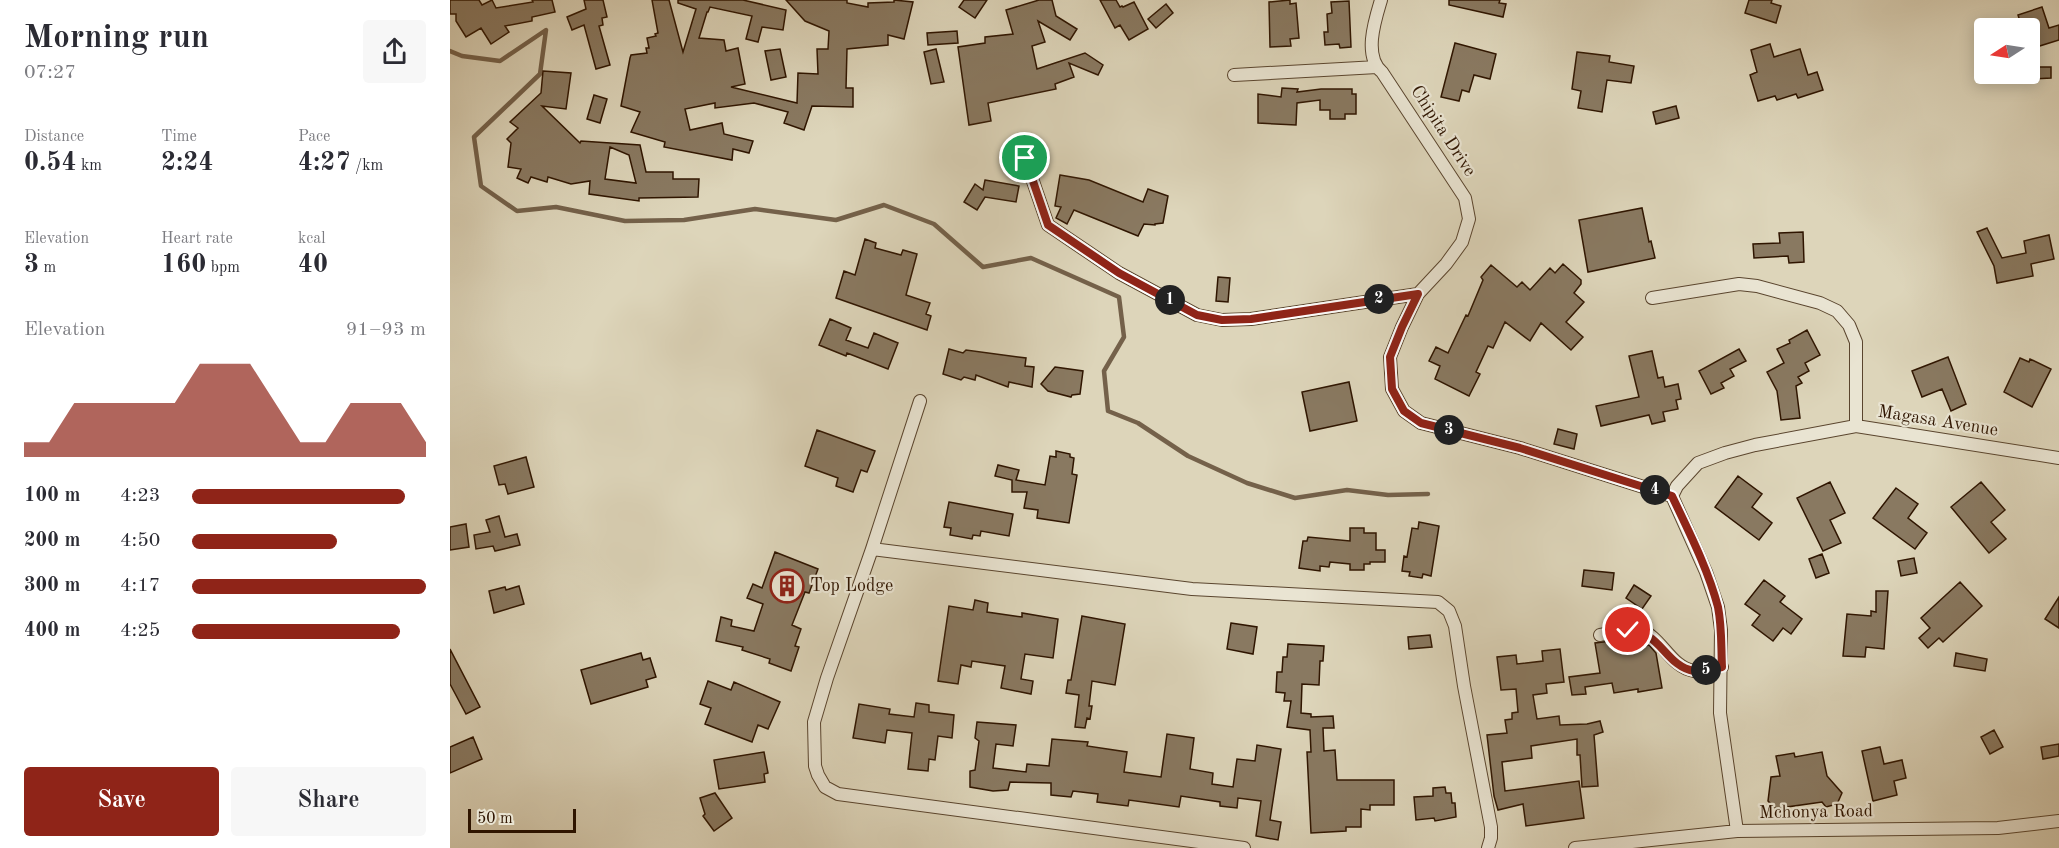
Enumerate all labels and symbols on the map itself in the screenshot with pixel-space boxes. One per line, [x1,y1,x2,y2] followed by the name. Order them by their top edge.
[1974,18,2040,84] north arrow
[1407,82,1479,180] street label: Chipita Drive
[999,132,1050,183] pin
[1364,284,1394,314] pin: 2
[1155,285,1185,315] pin: 1
[1877,403,1999,439] street label: Magasa Avenue
[1434,415,1464,445] pin: 3
[1640,475,1670,505] pin: 4
[769,568,805,604] building icon: Top Lodge
[810,577,893,595] place label: Top Lodge
[1602,604,1653,655] pin
[1691,655,1721,685] pin: 5
[1759,802,1873,822] street label: Mchonya Road
[468,806,576,834] scale bar

